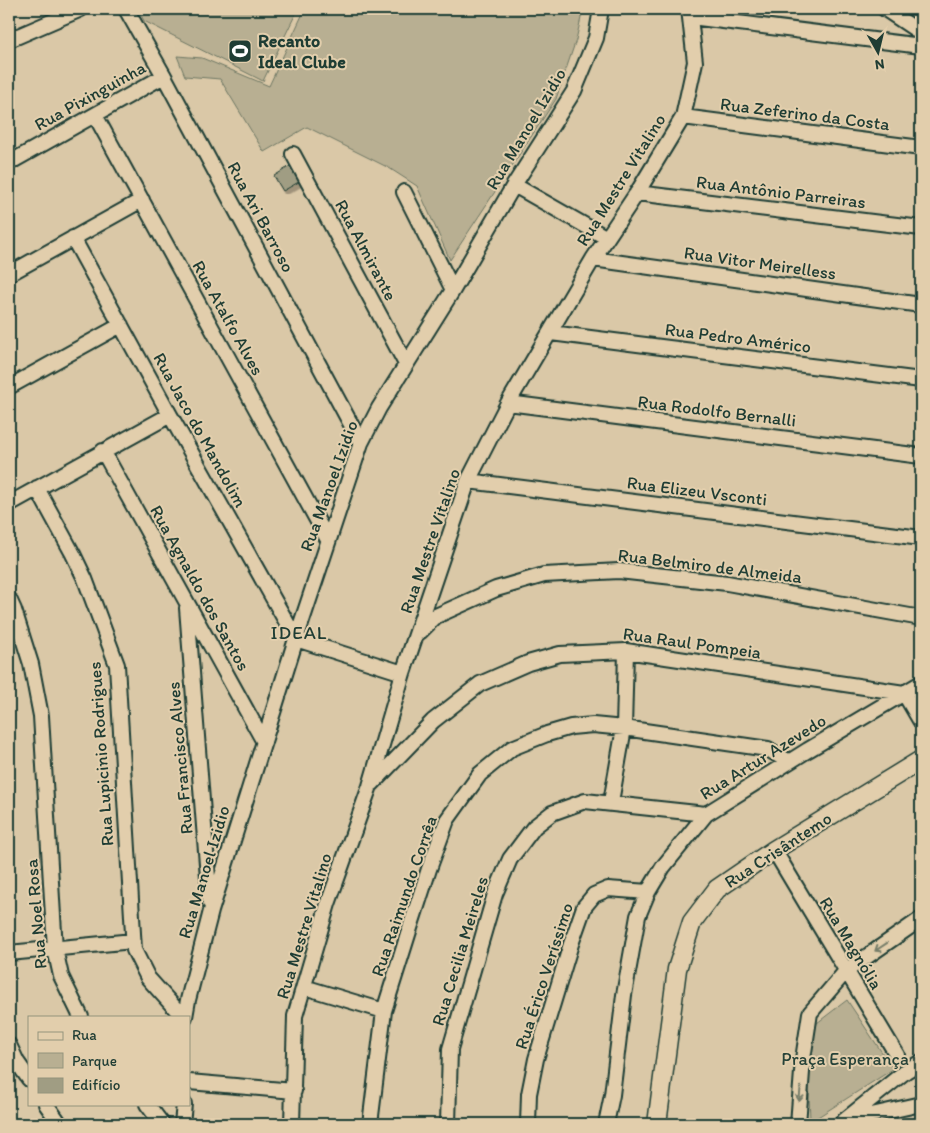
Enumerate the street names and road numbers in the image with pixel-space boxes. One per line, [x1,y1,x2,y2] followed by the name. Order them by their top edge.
[30,56,150,136] street label: Rua Pixinguinha
[481,64,571,194] street label: Rua Manoel Izidio
[719,93,892,135] street label: Rua Zeferino da Costa
[571,110,671,250] street label: Rua Mestre Vitalino
[223,158,299,276] street label: Rua Ari Barroso
[695,171,867,213] street label: Rua Antônio Parreiras
[330,196,402,304] street label: Rua Almirante
[682,241,838,285] street label: Rua Vitor Meirelless
[187,257,269,379] street label: Rua Atalfo Alves
[664,318,812,358] street label: Rua Pedro Américo
[148,349,252,511] street label: Rua Jaco do Mandolim
[636,390,798,432] street label: Rua Rodolfo Bernalli
[295,417,363,555] street label: Rua Manoel Izidio
[395,466,465,616] street label: Rua Mestre Vitalino
[626,471,768,511] street label: Rua Elizeu Vsconti
[145,501,255,675] street label: Rua Agnaldo dos Santos
[617,544,804,588] street label: Rua Belmiro de Almeida
[622,622,763,664] street label: Rua Raul Pompeia
[84,661,118,847] street label: Rua Lupicinio Rodrigues
[162,681,198,835] street label: Rua Francisco Alves
[696,709,830,805] street label: Rua Artur Azevedo
[173,803,235,941] street label: Rua Manoel Izidio
[720,807,836,893] street label: Rua Crisântemo
[366,813,442,979] street label: Rua Raimundo Corrêa
[271,850,337,1002] street label: Rua Mestre Vitalino
[20,857,52,970] street label: Rua Noel Rosa
[427,874,493,1028] street label: Rua Cecilia Meireles
[815,893,887,993] street label: Rua Magnólia
[510,900,578,1052] street label: Rua Érico Veríssimo

